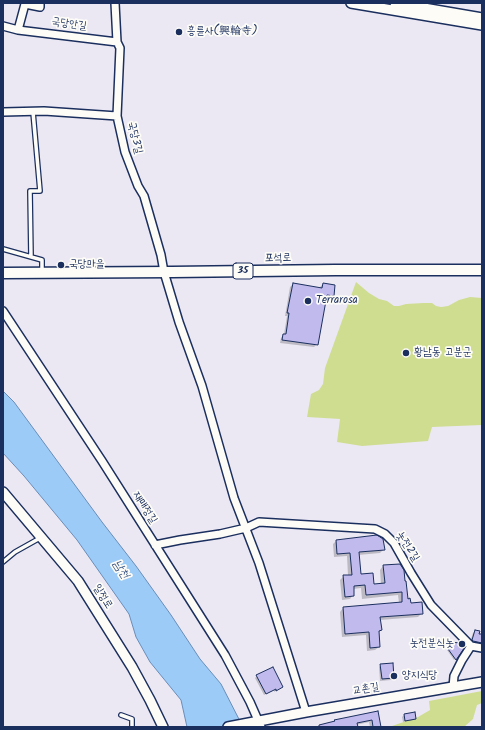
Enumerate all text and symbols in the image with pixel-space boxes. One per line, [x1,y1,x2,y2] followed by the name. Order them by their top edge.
[51,16,87,34] street label: 국당안길
[187,25,257,39] place label: 흥륜사(興輪寺)
[174,27,184,37] marker: 흥륜사(興輪寺)
[124,120,144,156] street label: 국당3길
[265,252,291,266] street label: 포석로
[69,258,104,272] place label: 국당마을
[56,260,66,270] marker: 국당마을
[233,263,253,279] road number: 35
[316,294,358,308] place label: Terrarosa
[303,296,313,306] marker: Terrarosa
[414,346,472,360] place label: 황남동 고분군
[401,348,411,358] marker: 황남동 고분군
[129,489,159,527] street label: 재매정길
[392,530,422,564] street label: 놋전2길
[109,558,131,582] water label: 남천
[89,582,115,612] street label: 일정로
[410,637,454,651] place label: 놋전분식놋
[457,639,467,649] marker: 놋전분식놋
[402,669,437,683] place label: 양지식당
[389,671,399,681] marker: 양지식당
[352,681,380,699] street label: 교촌길

